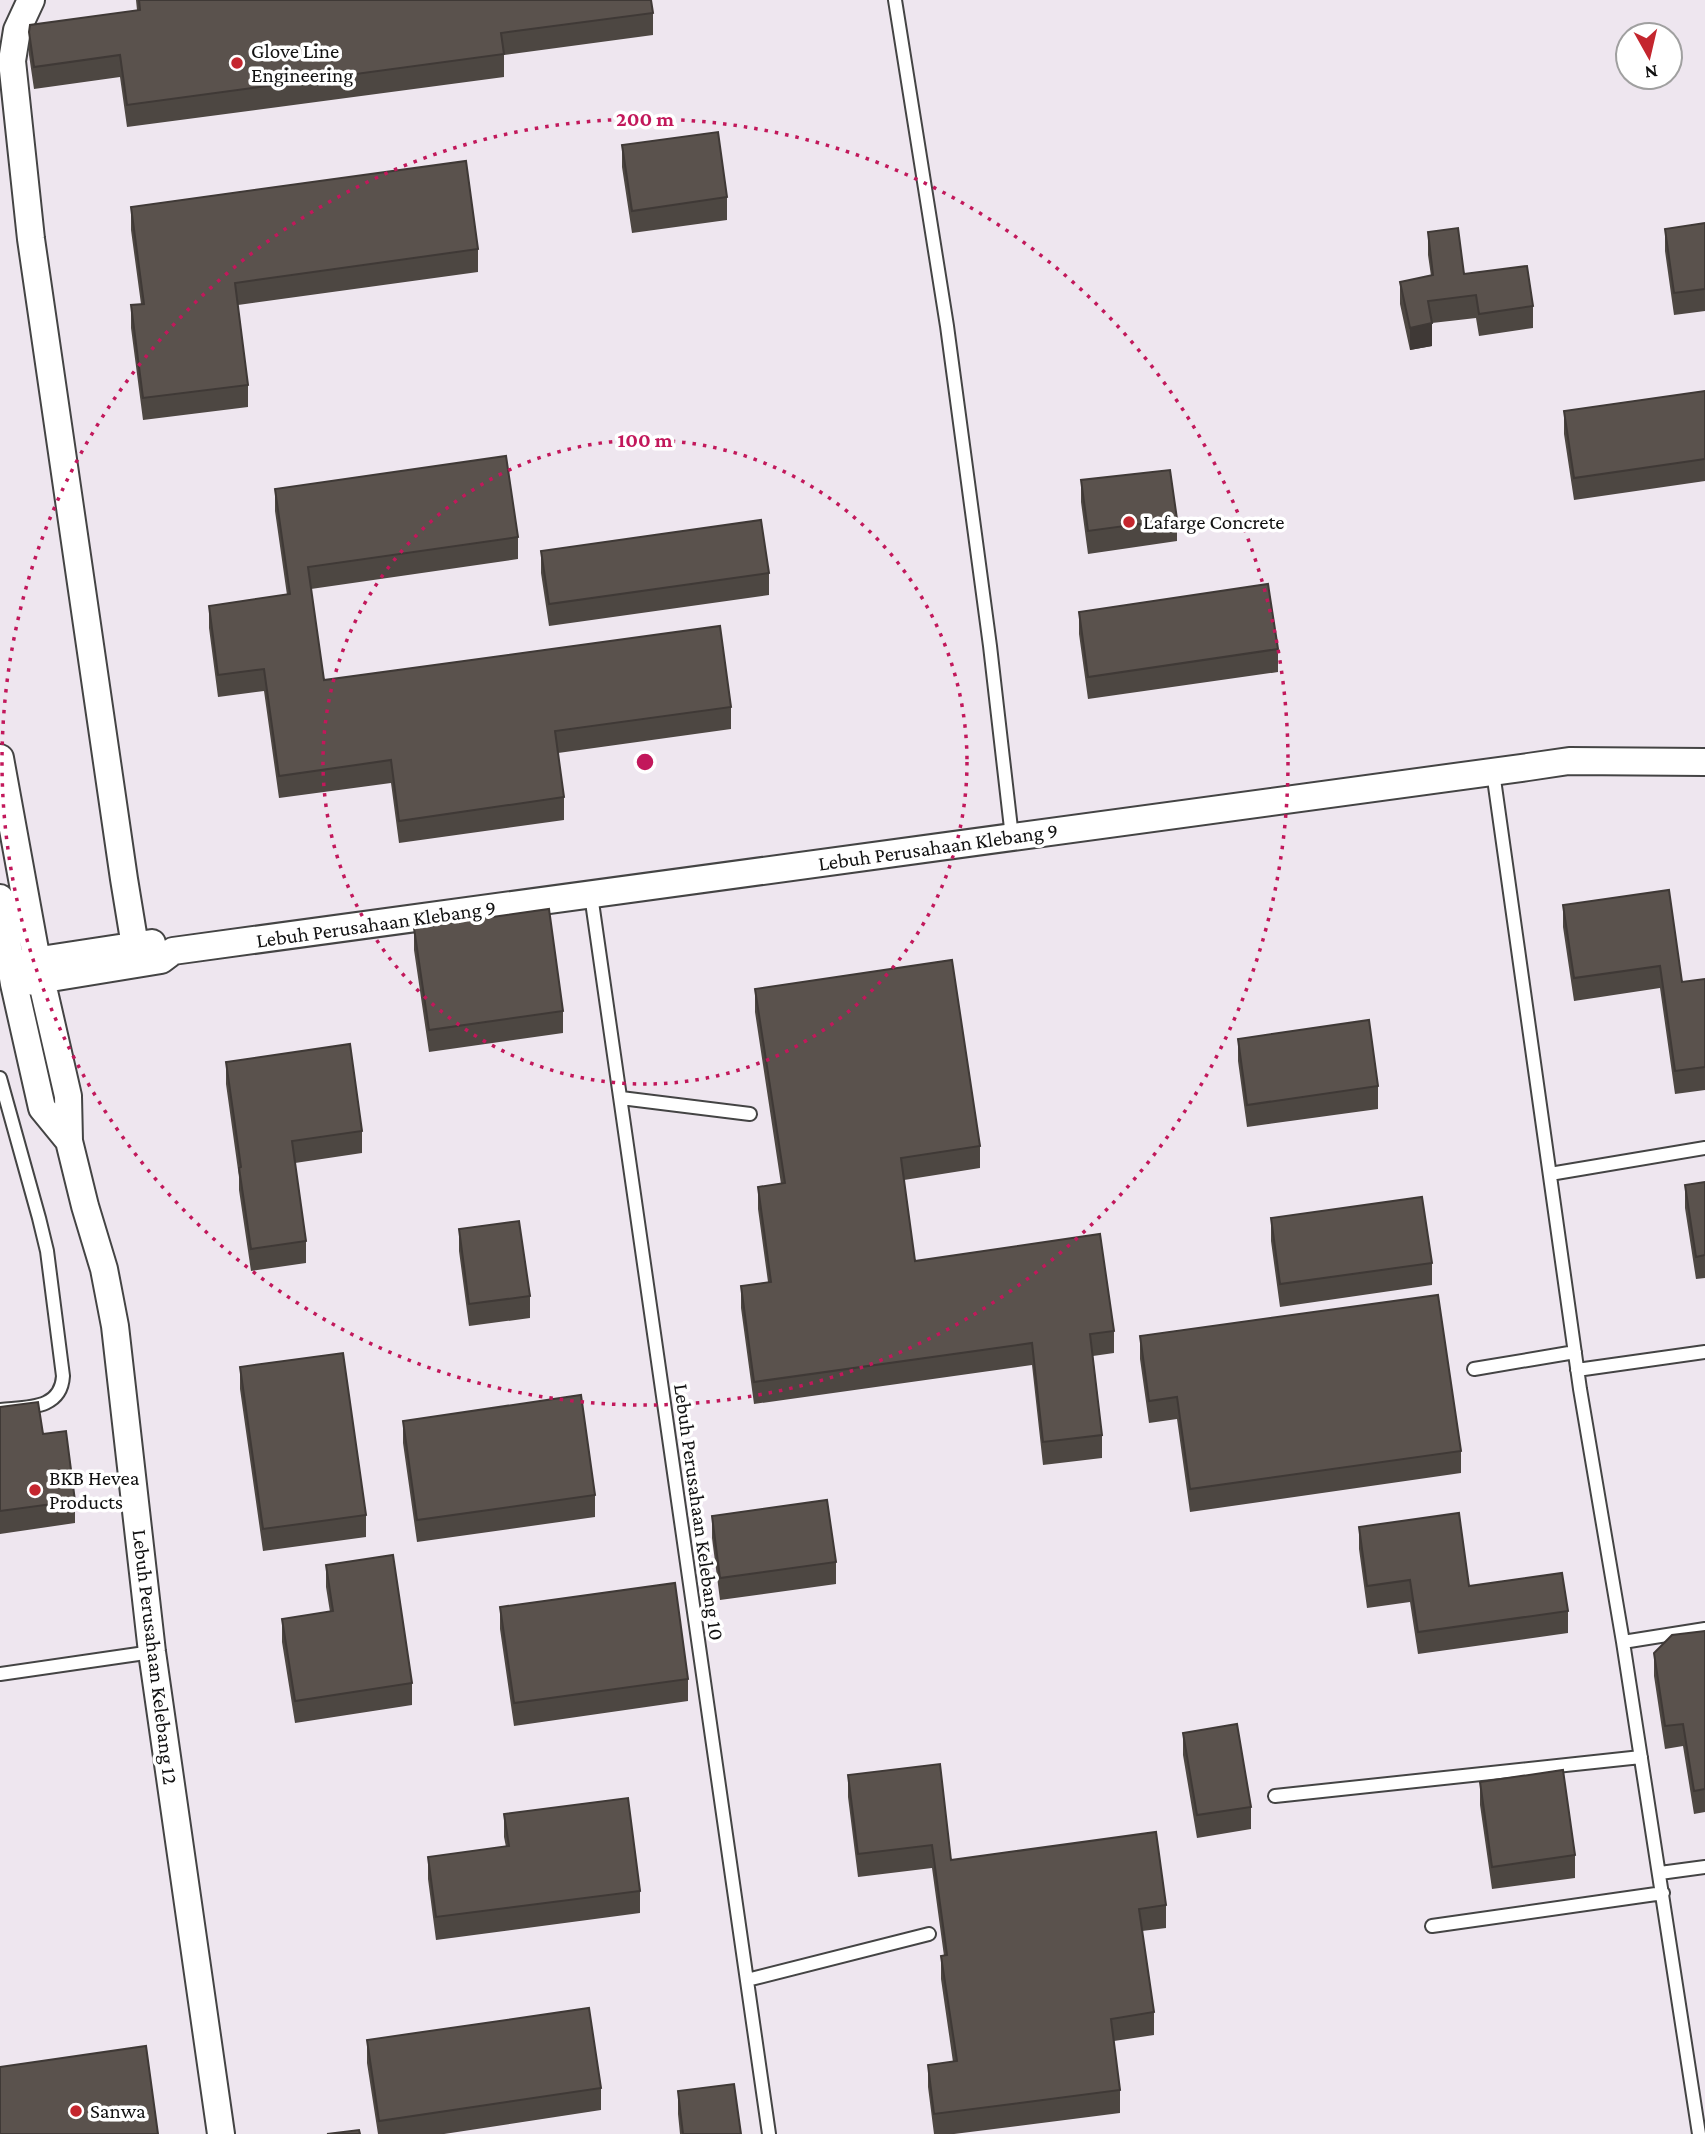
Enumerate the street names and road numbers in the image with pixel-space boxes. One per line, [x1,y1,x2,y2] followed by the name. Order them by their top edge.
[817,818,1059,876] street label: Lebuh Perusahaan Klebang 9
[255,895,497,953] street label: Lebuh Perusahaan Klebang 9
[669,1382,729,1642] street label: Lebuh Perusahaan Kelebang 10
[127,1528,183,1786] street label: Lebuh Perusahaan Kelebang 12

